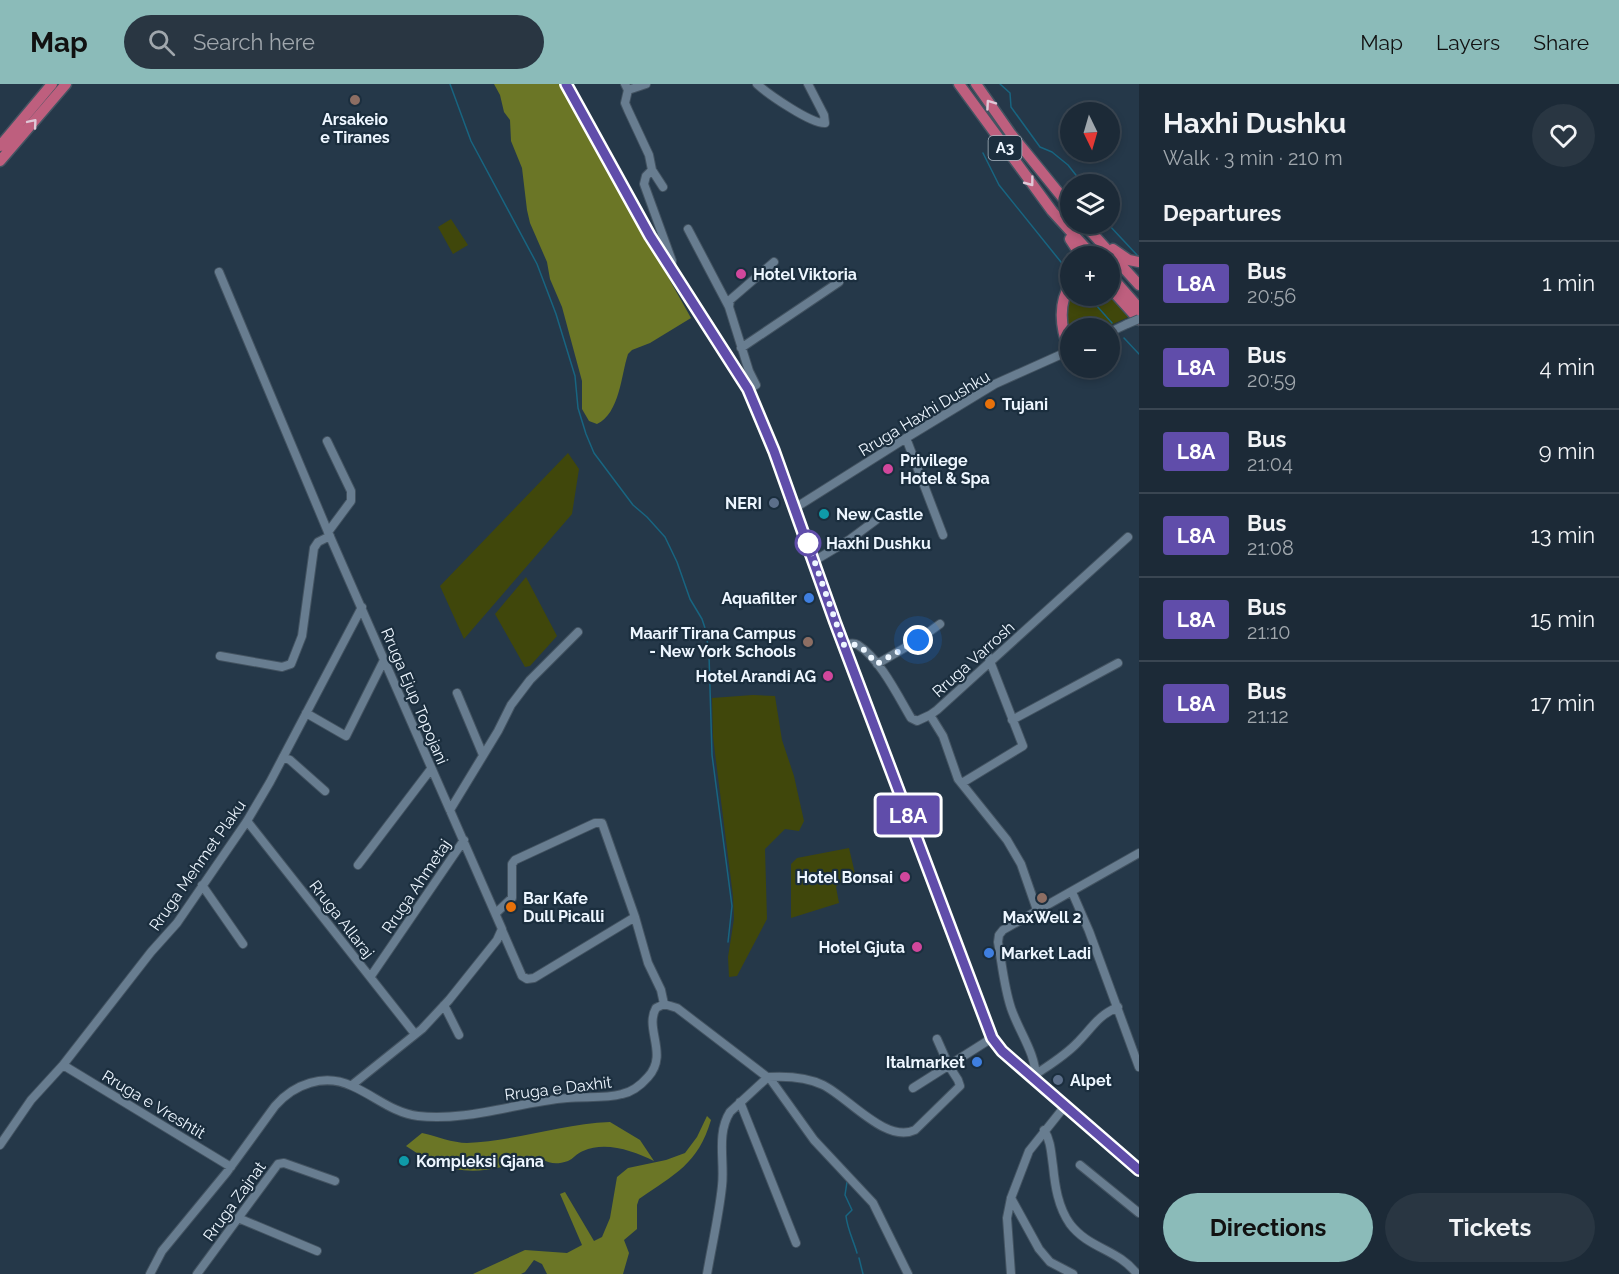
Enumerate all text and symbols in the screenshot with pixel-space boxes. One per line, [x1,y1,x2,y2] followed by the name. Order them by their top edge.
[124,15,544,69] search box
[30,26,88,59] text: Map
[145,26,178,59] icon: search
[193,29,315,55] text: Search here
[1360,30,1403,55] text: Map
[1436,30,1500,55] text: Layers
[1533,30,1589,55] text: Share
[348,93,362,107] marker: Arsakeio e Tiranes
[986,99,997,110] one-way arrow
[1060,102,1120,162] north arrow
[1060,102,1120,378] map controls
[1532,104,1595,167] button: heart
[1163,107,1346,140] text: Haxhi Dushku
[320,110,390,147] place label: Arsakeio e Tiranes
[26,119,37,130] one-way arrow
[988,136,1022,160] road number: A3
[1163,146,1343,170] text: Walk · 3 min · 210 m
[1060,174,1120,234] button: layers
[1023,175,1034,186] one-way arrow
[1163,200,1281,226] text: Departures
[1060,246,1120,306] button: +
[1247,258,1286,284] text: Bus
[753,265,857,284] place label: Hotel Viktoria
[734,267,748,281] marker: Hotel Viktoria
[1542,270,1595,296] text: 1 min
[1177,271,1215,296] text: L8A
[1247,284,1296,308] text: 20:56
[1060,318,1120,378] button: −
[1247,342,1286,368] text: Bus
[1540,354,1595,380] text: 4 min
[1177,355,1215,380] text: L8A
[855,367,993,460] street label: Rruga Haxhi Dushku
[1247,368,1296,392] text: 20:59
[1002,395,1048,414] place label: Tujani
[983,397,997,411] marker: Tujani
[1247,426,1286,452] text: Bus
[1539,438,1595,464] text: 9 min
[1177,439,1215,464] text: L8A
[900,451,990,488] place label: Privilege Hotel & Spa
[1247,452,1293,476] text: 21:04
[881,462,895,476] marker: Privilege Hotel & Spa
[725,494,762,513] place label: NERI
[767,496,781,510] marker: NERI
[836,505,923,524] place label: New Castle
[817,507,831,521] marker: New Castle
[1247,510,1286,536] text: Bus
[1530,522,1595,548] text: 13 min
[1177,523,1215,548] text: L8A
[795,530,821,556] marker: Haxhi Dushku
[826,534,931,553] place label: Haxhi Dushku
[1247,536,1294,560] text: 21:08
[721,589,797,608] place label: Aquafilter
[802,591,816,605] marker: Aquafilter
[1247,594,1286,620] text: Bus
[1530,606,1595,632] text: 15 min
[1177,607,1215,632] text: L8A
[928,618,1018,701] street label: Rruga Varrosh
[1247,620,1291,644] text: 21:10
[630,624,796,661] place label: Maarif Tirana Campus - New York Schools
[377,625,452,767] street label: Rruga Ejup Topojani
[903,625,933,655] your location
[801,635,815,649] marker: Maarif Tirana Campus - New York Schools
[696,667,816,686] place label: Hotel Arandi AG
[821,669,835,683] marker: Hotel Arandi AG
[1247,678,1286,704] text: Bus
[1530,690,1595,716] text: 17 min
[1177,691,1215,716] text: L8A
[1247,704,1289,728] text: 21:12
[145,796,250,934] street label: Rruga Mehmet Plaku
[874,796,942,834] line badge: L8A
[889,803,927,828] text: L8A
[378,836,455,937] street label: Rruga Ahmetaj
[796,868,893,887] place label: Hotel Bonsai
[898,870,912,884] marker: Hotel Bonsai
[305,876,378,962] street label: Rruga Allaraj
[523,889,604,926] place label: Bar Kafe Dull Picalli
[1035,891,1049,905] marker: MaxWell 2
[504,900,518,914] marker: Bar Kafe Dull Picalli
[1002,908,1082,927] place label: MaxWell 2
[819,938,905,957] place label: Hotel Gjuta
[910,940,924,954] marker: Hotel Gjuta
[1001,944,1091,963] place label: Market Ladi
[982,946,996,960] marker: Market Ladi
[886,1053,965,1072] place label: Italmarket
[970,1055,984,1069] marker: Italmarket
[99,1066,209,1143] street label: Rruga e Vreshtit
[1070,1071,1112,1090] place label: Alpet
[503,1072,613,1105] street label: Rruga e Daxhit
[1051,1073,1065,1087] marker: Alpet
[416,1152,544,1171] place label: Kompleksi Gjana
[397,1154,411,1168] marker: Kompleksi Gjana
[199,1157,270,1245] street label: Rruga Zajnat
[1163,1193,1373,1262] button: Directions
[1385,1193,1595,1262] button: Tickets

